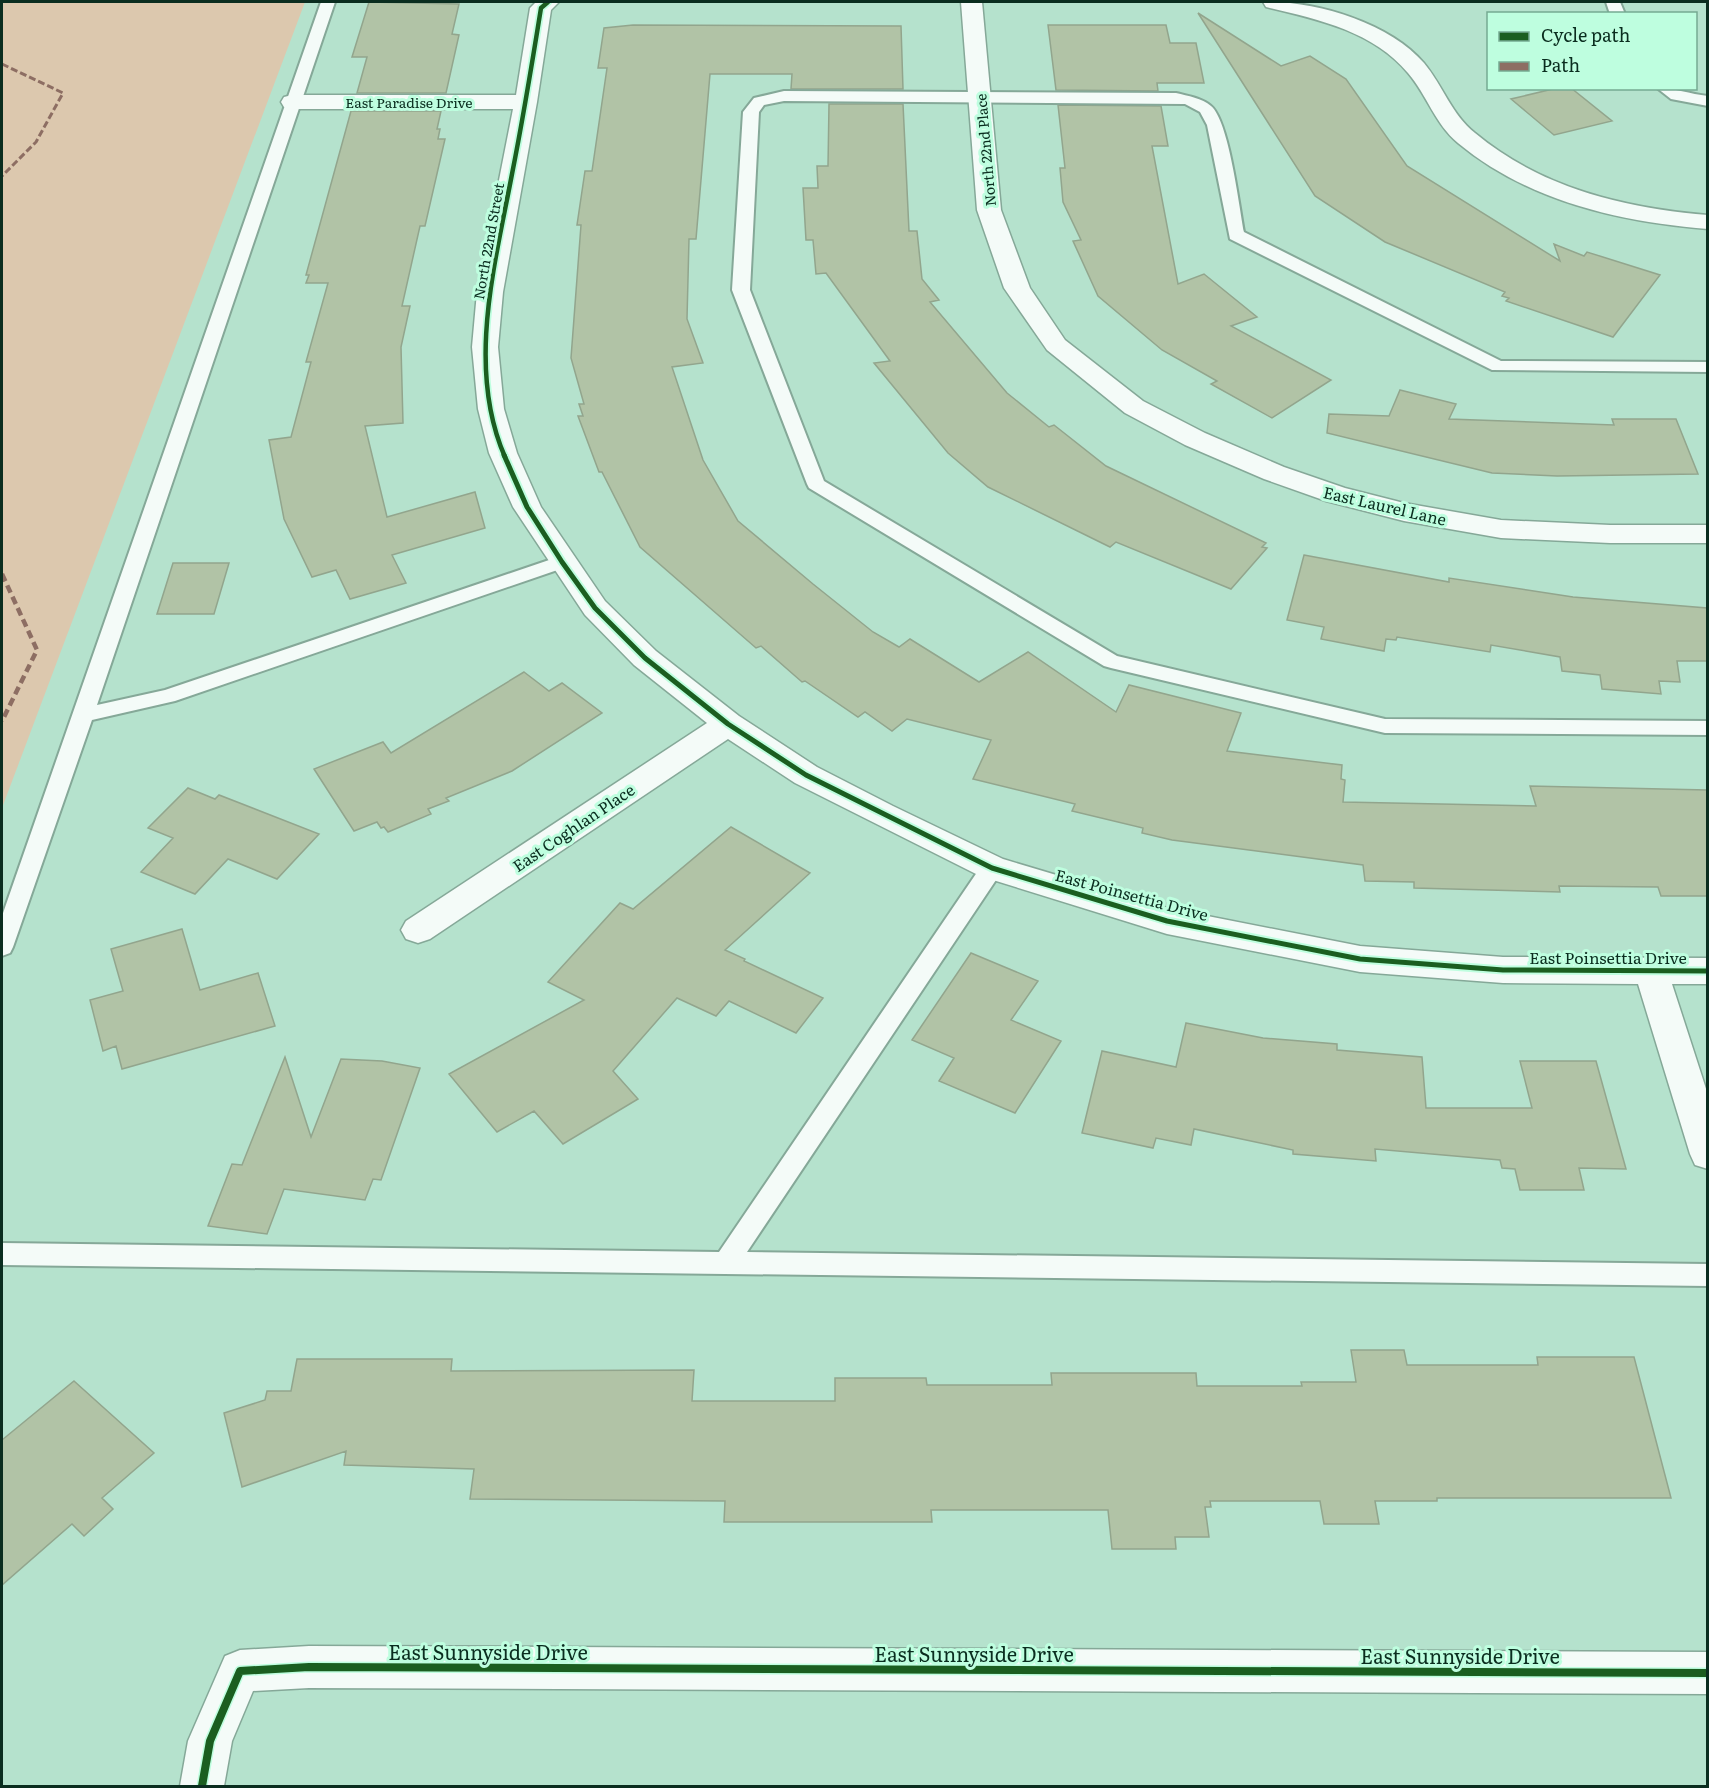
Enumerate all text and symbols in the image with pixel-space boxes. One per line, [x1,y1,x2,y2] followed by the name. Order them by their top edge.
[1487,12,1697,90] legend
[1541,21,1630,48] text: Cycle path
[1541,51,1580,78] text: Path
[345,92,473,112] street label: East Paradise Drive
[970,93,1000,207] street label: North 22nd Place
[468,181,508,301] street label: North 22nd Street
[1321,479,1449,531] street label: East Laurel Lane
[507,777,639,877] street label: East Coghlan Place
[1053,862,1211,926] street label: East Poinsettia Drive
[1529,945,1687,969] street label: East Poinsettia Drive
[388,1636,588,1666] street label: East Sunnyside Drive
[874,1638,1074,1668] street label: East Sunnyside Drive
[1360,1640,1560,1670] street label: East Sunnyside Drive

